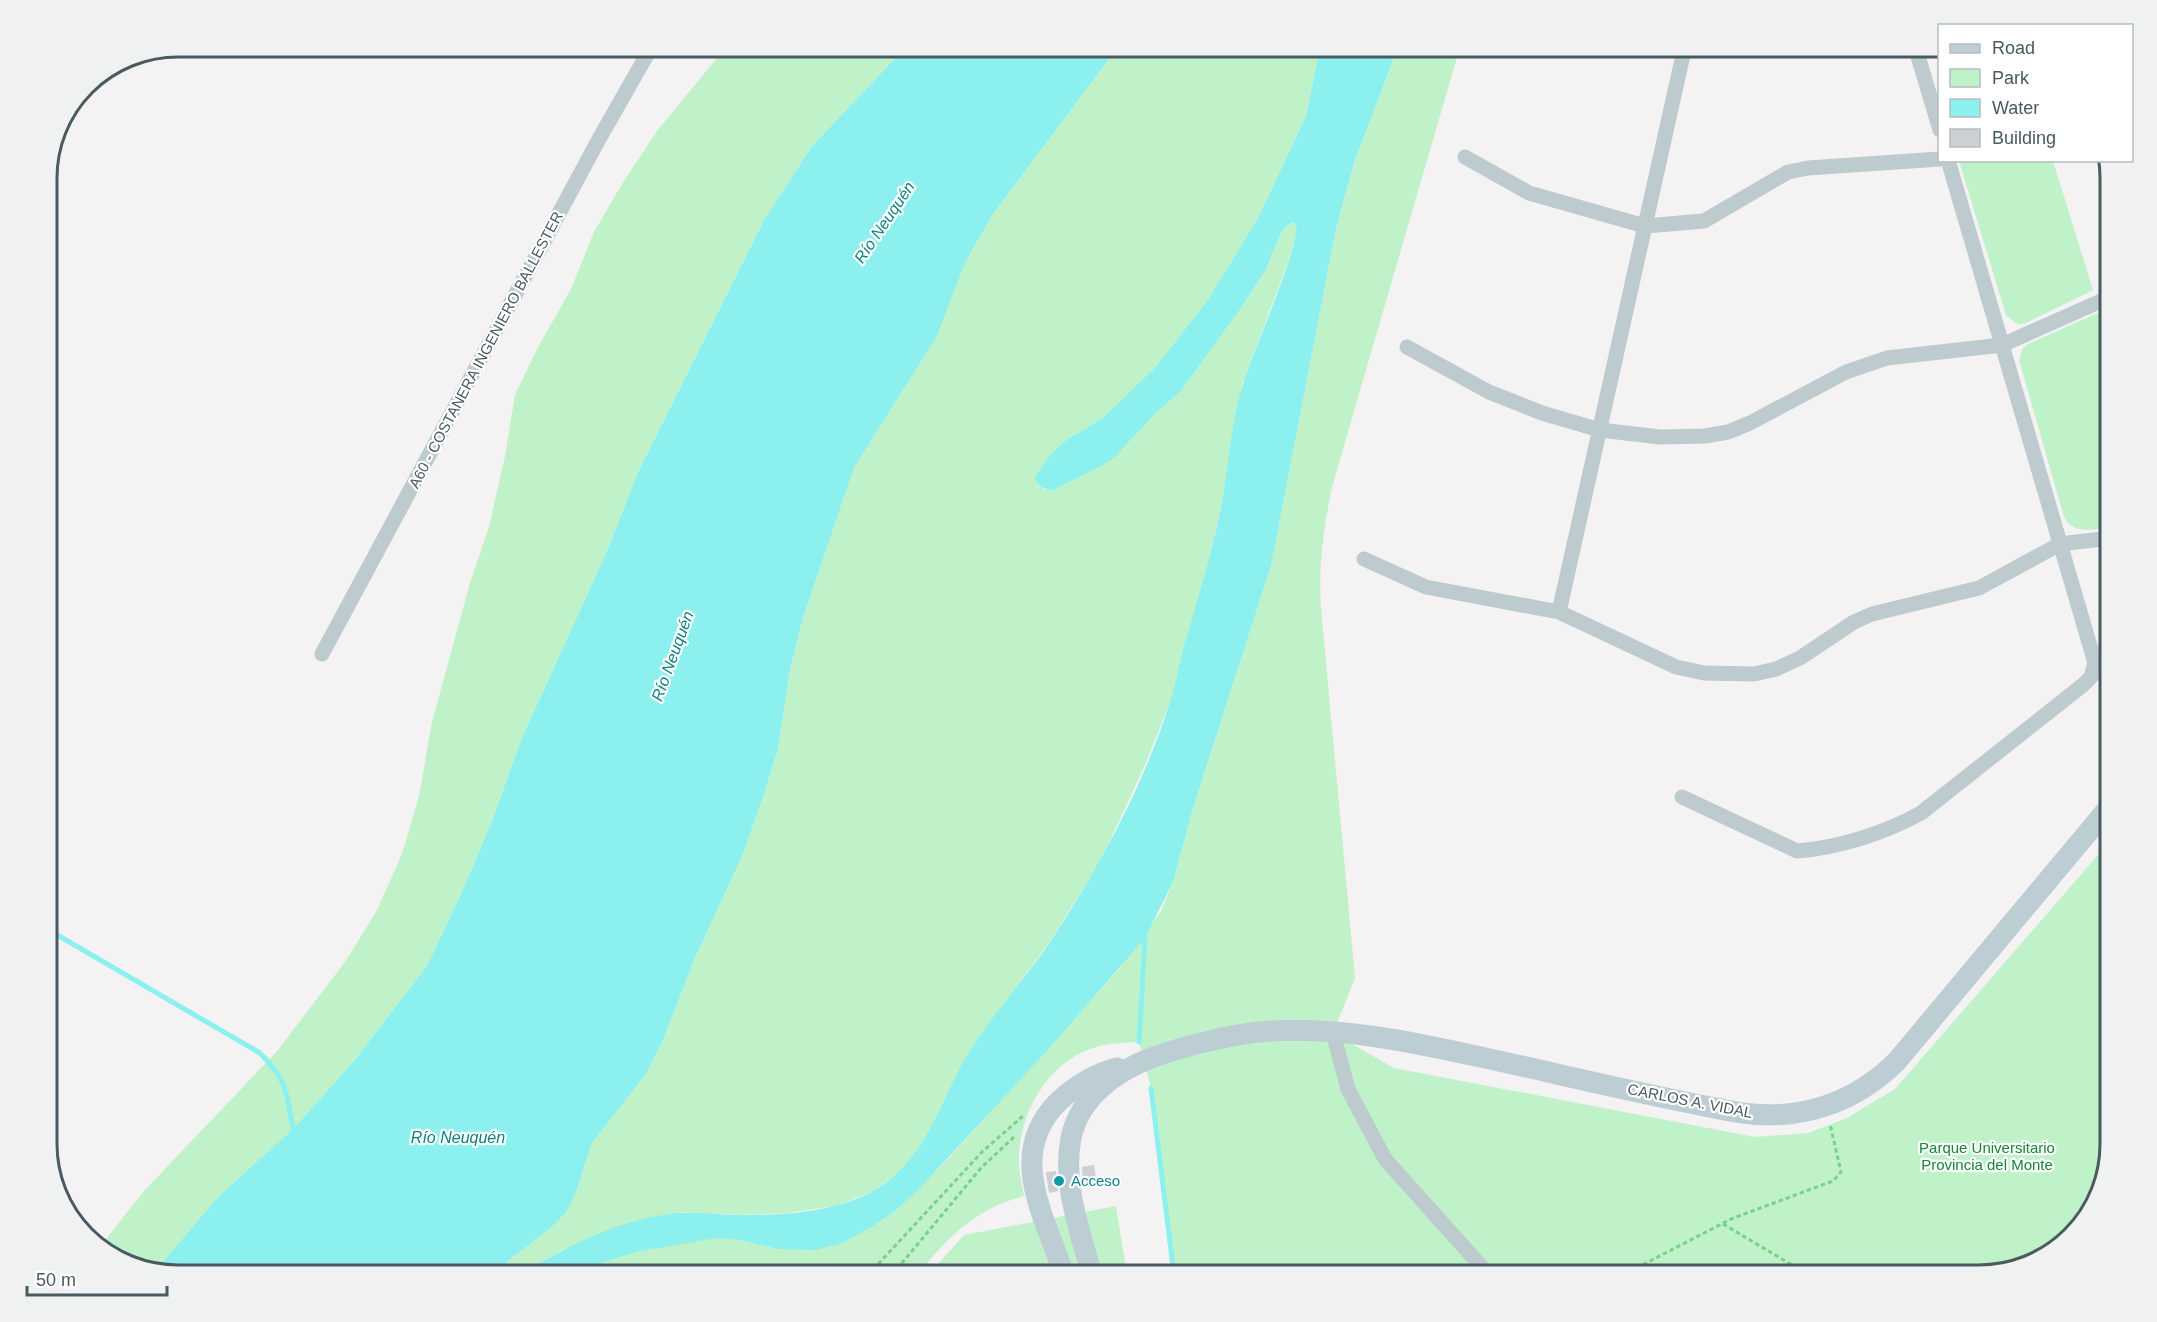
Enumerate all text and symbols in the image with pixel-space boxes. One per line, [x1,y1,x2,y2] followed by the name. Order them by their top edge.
[1938,24,2133,162] legend
[1992,38,2035,58] text: Road
[1992,68,2030,88] text: Park
[1992,98,2039,118] text: Water
[1992,128,2056,148] text: Building
[851,178,918,266] water label: Río Neuquén
[405,208,566,491] street label: A60 - COSTANERA INGENIERO BALLESTER
[648,609,697,703] water label: Río Neuquén
[1626,1080,1754,1121] street label: CARLOS A. VIDAL
[411,1129,505,1146] water label: Río Neuquén
[1919,1139,2055,1173] park label: Parque Universitario Provincia del Monte
[1071,1172,1120,1189] place label: Acceso
[1052,1174,1066,1188] marker: Acceso
[27,1259,166,1297] scale bar
[36,1270,76,1290] text: 50 m

